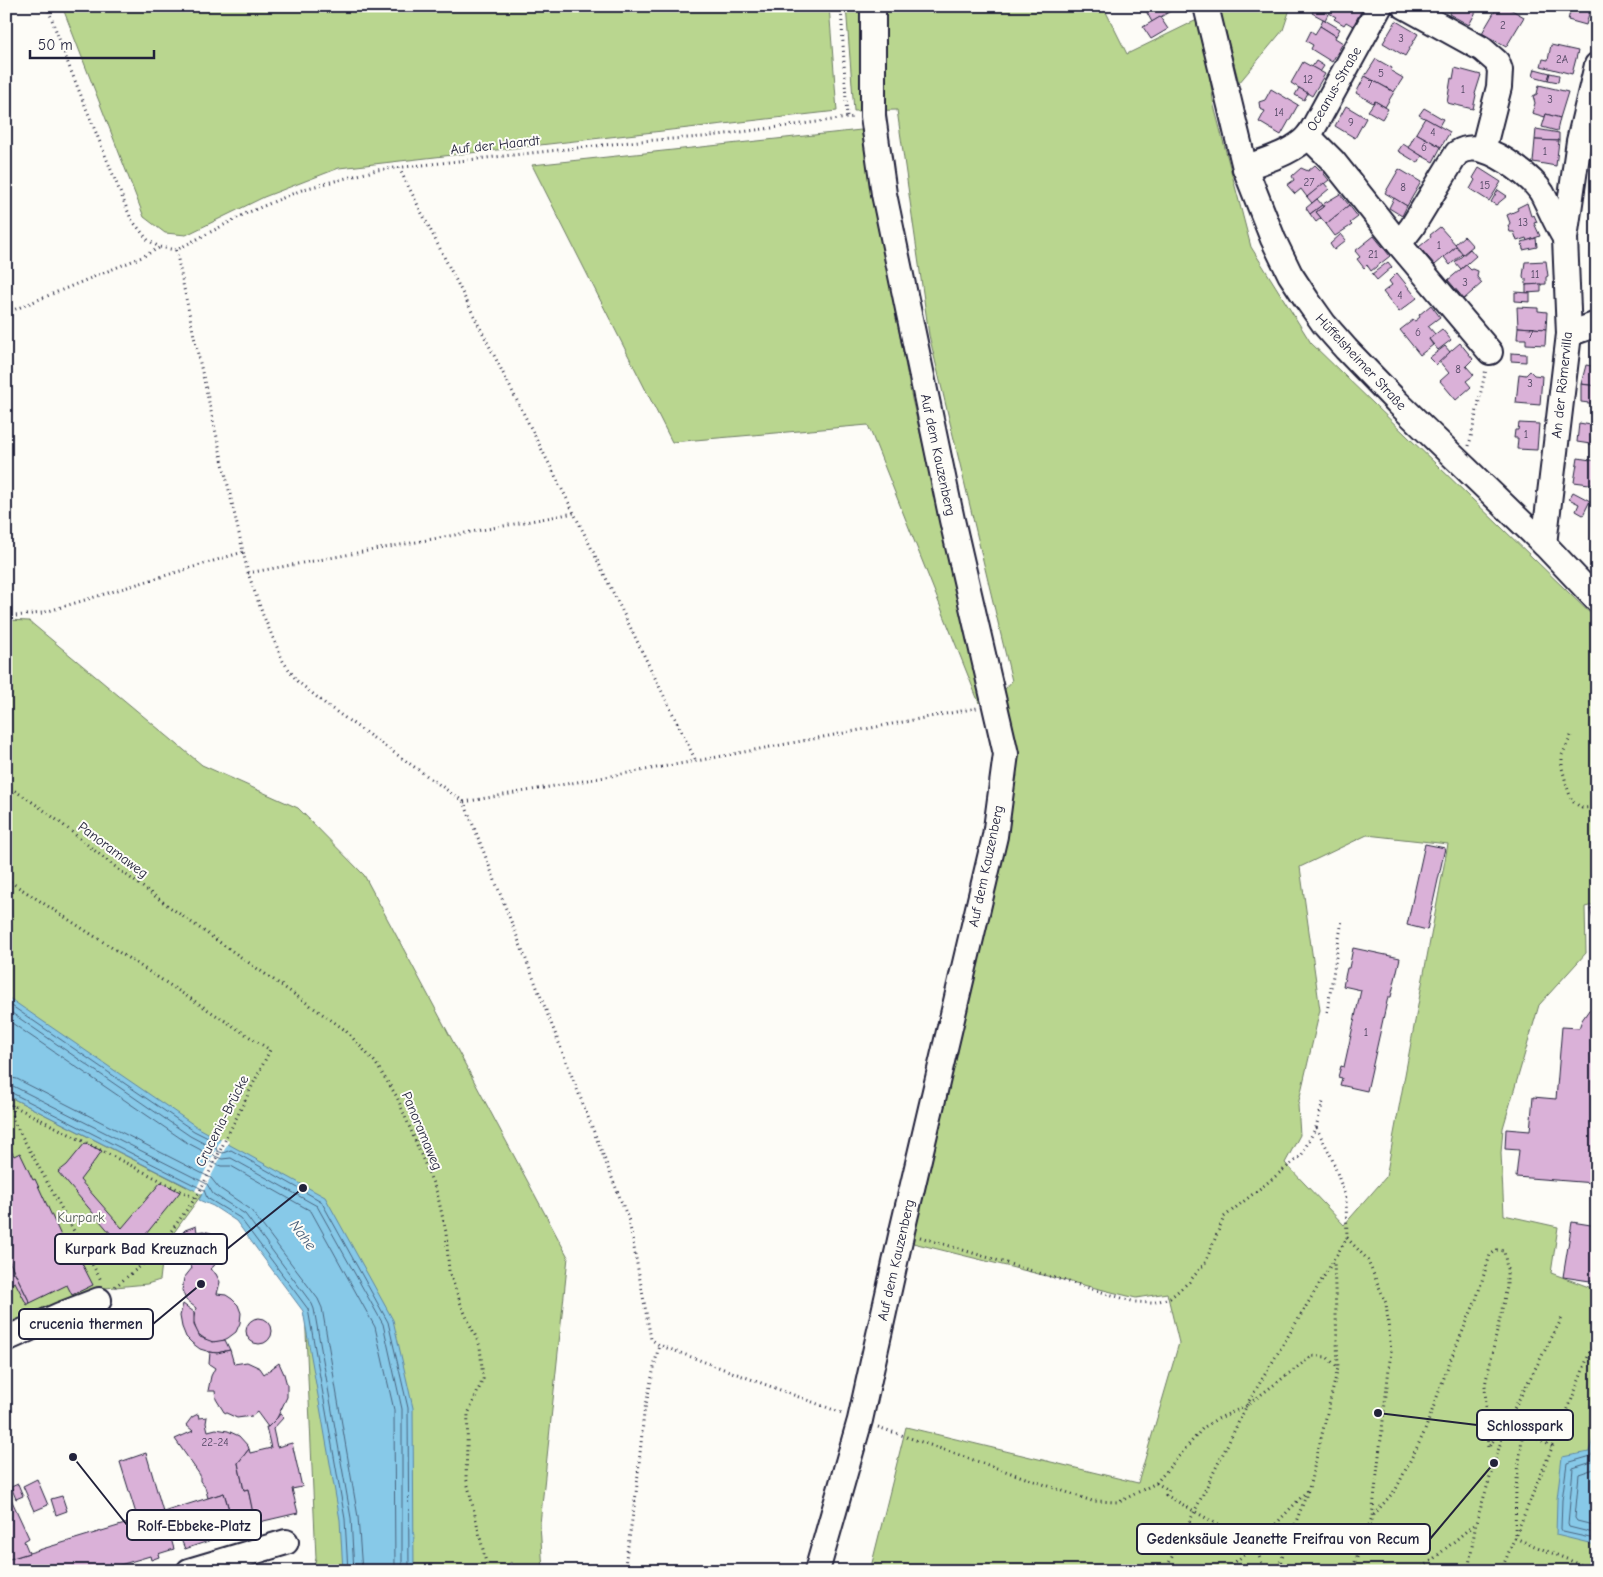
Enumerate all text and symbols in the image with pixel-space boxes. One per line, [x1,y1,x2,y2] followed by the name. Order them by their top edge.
[1500,19,1506,32] house number: 2
[30,28,154,60] scale bar
[1398,32,1404,45] house number: 3
[38,36,73,54] text: 50 m
[1303,44,1365,134] street label: Oceanus-Straße
[1556,53,1569,66] house number: 2A
[1378,67,1384,80] house number: 5
[1303,73,1313,86] house number: 12
[1367,78,1373,91] house number: 7
[1461,83,1465,96] house number: 1
[1547,93,1553,106] house number: 3
[1274,106,1284,119] house number: 14
[1348,116,1354,129] house number: 9
[1430,126,1436,139] house number: 4
[450,132,541,158] street label: Auf der Haardt
[1421,141,1427,154] house number: 6
[1543,145,1547,158] house number: 1
[1304,176,1314,189] house number: 27
[1480,179,1490,192] house number: 15
[1400,181,1406,194] house number: 8
[1518,216,1528,229] house number: 13
[1437,239,1441,252] house number: 1
[1368,248,1378,261] house number: 21
[1531,268,1539,281] house number: 11
[1462,276,1468,289] house number: 3
[1397,289,1403,302] house number: 4
[1312,310,1410,414] street label: Hüffelsheimer Straße
[1415,326,1421,339] house number: 6
[1528,328,1534,341] house number: 7
[1548,331,1576,439] street label: An der Römervilla
[1455,363,1461,376] house number: 8
[1527,377,1533,390] house number: 3
[917,392,959,518] street label: Auf dem Kauzenberg
[1524,428,1528,441] house number: 1
[965,803,1007,929] street label: Auf dem Kauzenberg
[75,818,151,882] street label: Panoramaweg
[1364,1026,1368,1039] house number: 1
[192,1072,252,1170] street label: Crucenia-Brücke
[398,1089,446,1173] street label: Panoramaweg
[874,1198,918,1322] street label: Auf dem Kauzenberg
[57,1209,105,1226] park label: Kurpark
[286,1216,320,1254] water label: Nahe
[55,1234,227,1264] callout: Kurpark Bad Kreuznach
[65,1240,217,1258] text: Kurpark Bad Kreuznach
[19,1309,153,1339] callout: crucenia thermen
[29,1315,143,1333] text: crucenia thermen
[1477,1410,1573,1440] callout: Schlosspark
[1487,1417,1564,1435] text: Schlosspark
[202,1436,228,1449] house number: 22-24
[127,1510,261,1540] callout: Rolf-Ebbeke-Platz
[137,1517,251,1535] text: Rolf-Ebbeke-Platz
[1137,1524,1430,1554] callout: Gedenksäule Jeanette Freifrau von Recum
[1146,1530,1420,1548] text: Gedenksäule Jeanette Freifrau von Recum

